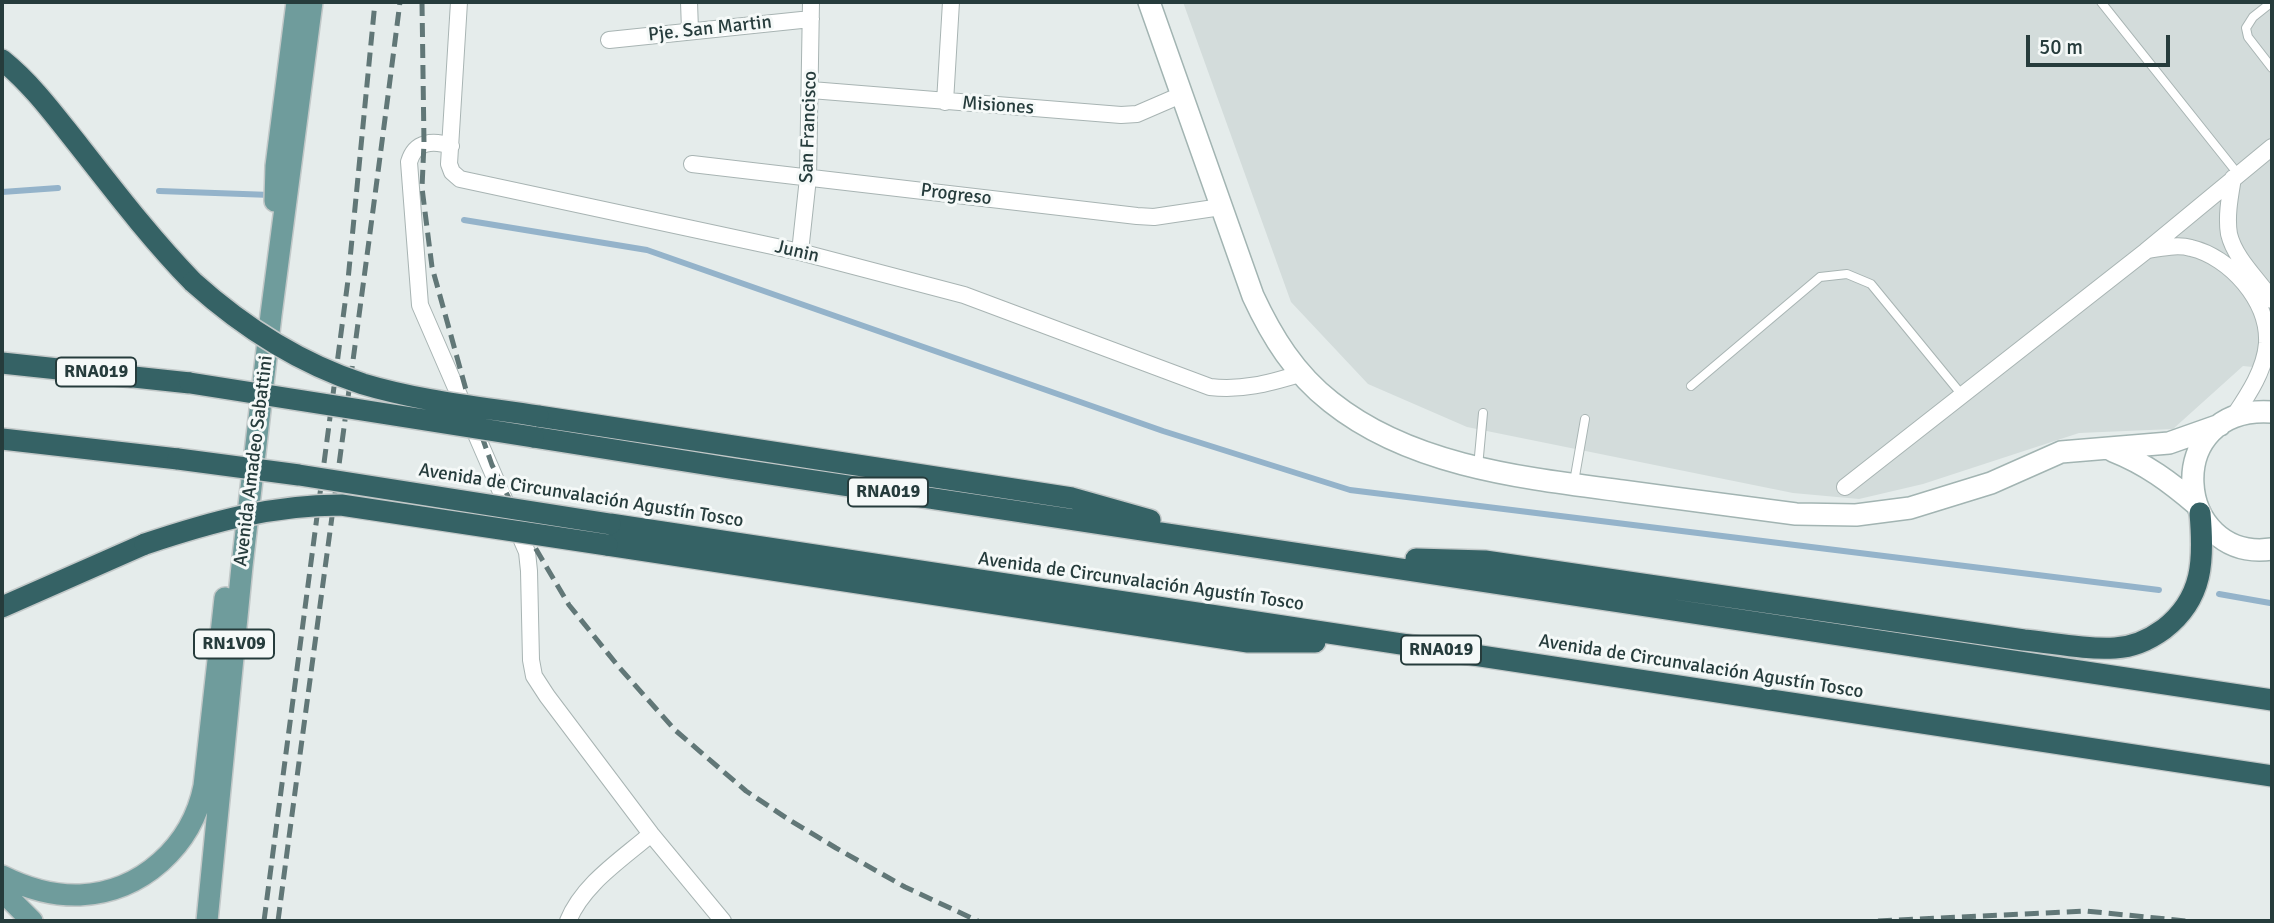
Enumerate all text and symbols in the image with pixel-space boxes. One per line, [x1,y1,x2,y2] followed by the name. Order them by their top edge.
[647,11,773,47] street label: Pje. San Martin
[2029,21,2172,65] scale bar
[2039,34,2083,60] text: 50 m
[796,70,822,184] street label: San Francisco
[961,92,1035,120] street label: Misiones
[919,179,993,211] street label: Progreso
[773,236,821,268] street label: Junin
[230,354,278,568] street label: Avenida Amadeo Sabattini
[56,358,136,386] road number: RNA019
[417,459,745,533] street label: Avenida de Circunvalación Agustín Tosco
[848,478,928,506] road number: RNA019
[977,548,1305,616] street label: Avenida de Circunvalación Agustín Tosco
[194,630,274,658] road number: RN1V09
[1537,630,1865,704] street label: Avenida de Circunvalación Agustín Tosco
[1401,636,1481,664] road number: RNA019

